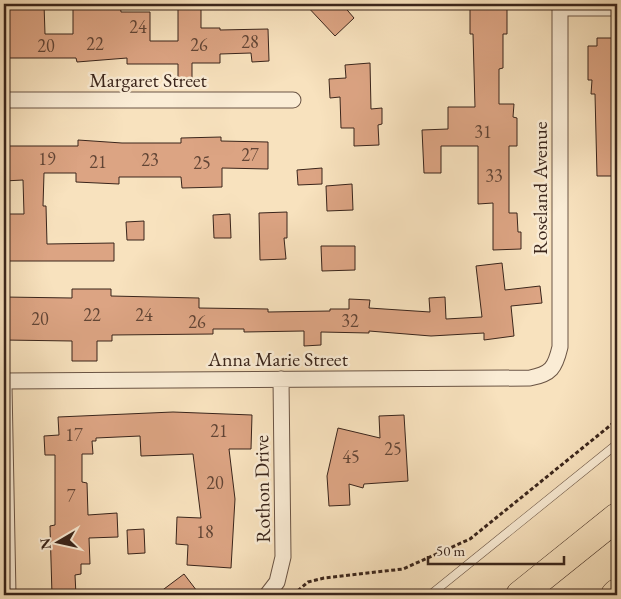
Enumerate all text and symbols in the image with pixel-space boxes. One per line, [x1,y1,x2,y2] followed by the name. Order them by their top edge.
[129,15,147,38] house number: 24
[241,30,259,53] house number: 28
[86,32,104,55] house number: 22
[190,33,208,56] house number: 26
[37,34,55,57] house number: 20
[89,67,208,93] street label: Margaret Street
[474,120,492,143] house number: 31
[527,121,553,255] street label: Roseland Avenue
[241,143,259,166] house number: 27
[38,147,56,170] house number: 19
[141,148,159,171] house number: 23
[89,150,107,173] house number: 21
[193,151,211,174] house number: 25
[485,164,503,187] house number: 33
[83,303,101,326] house number: 22
[135,303,153,326] house number: 24
[31,307,49,330] house number: 20
[341,309,359,332] house number: 32
[188,310,206,333] house number: 26
[207,346,349,372] street label: Anna Marie Street
[210,419,228,442] house number: 21
[65,423,83,446] house number: 17
[248,435,276,543] street label: Rothon Drive
[384,437,402,460] house number: 25
[342,445,360,468] house number: 45
[206,471,224,494] house number: 20
[67,484,76,507] house number: 7
[32,516,82,566] north arrow
[196,520,214,543] house number: 18
[428,534,565,566] scale bar
[35,536,55,551] text: N
[436,541,465,560] text: 50 m

